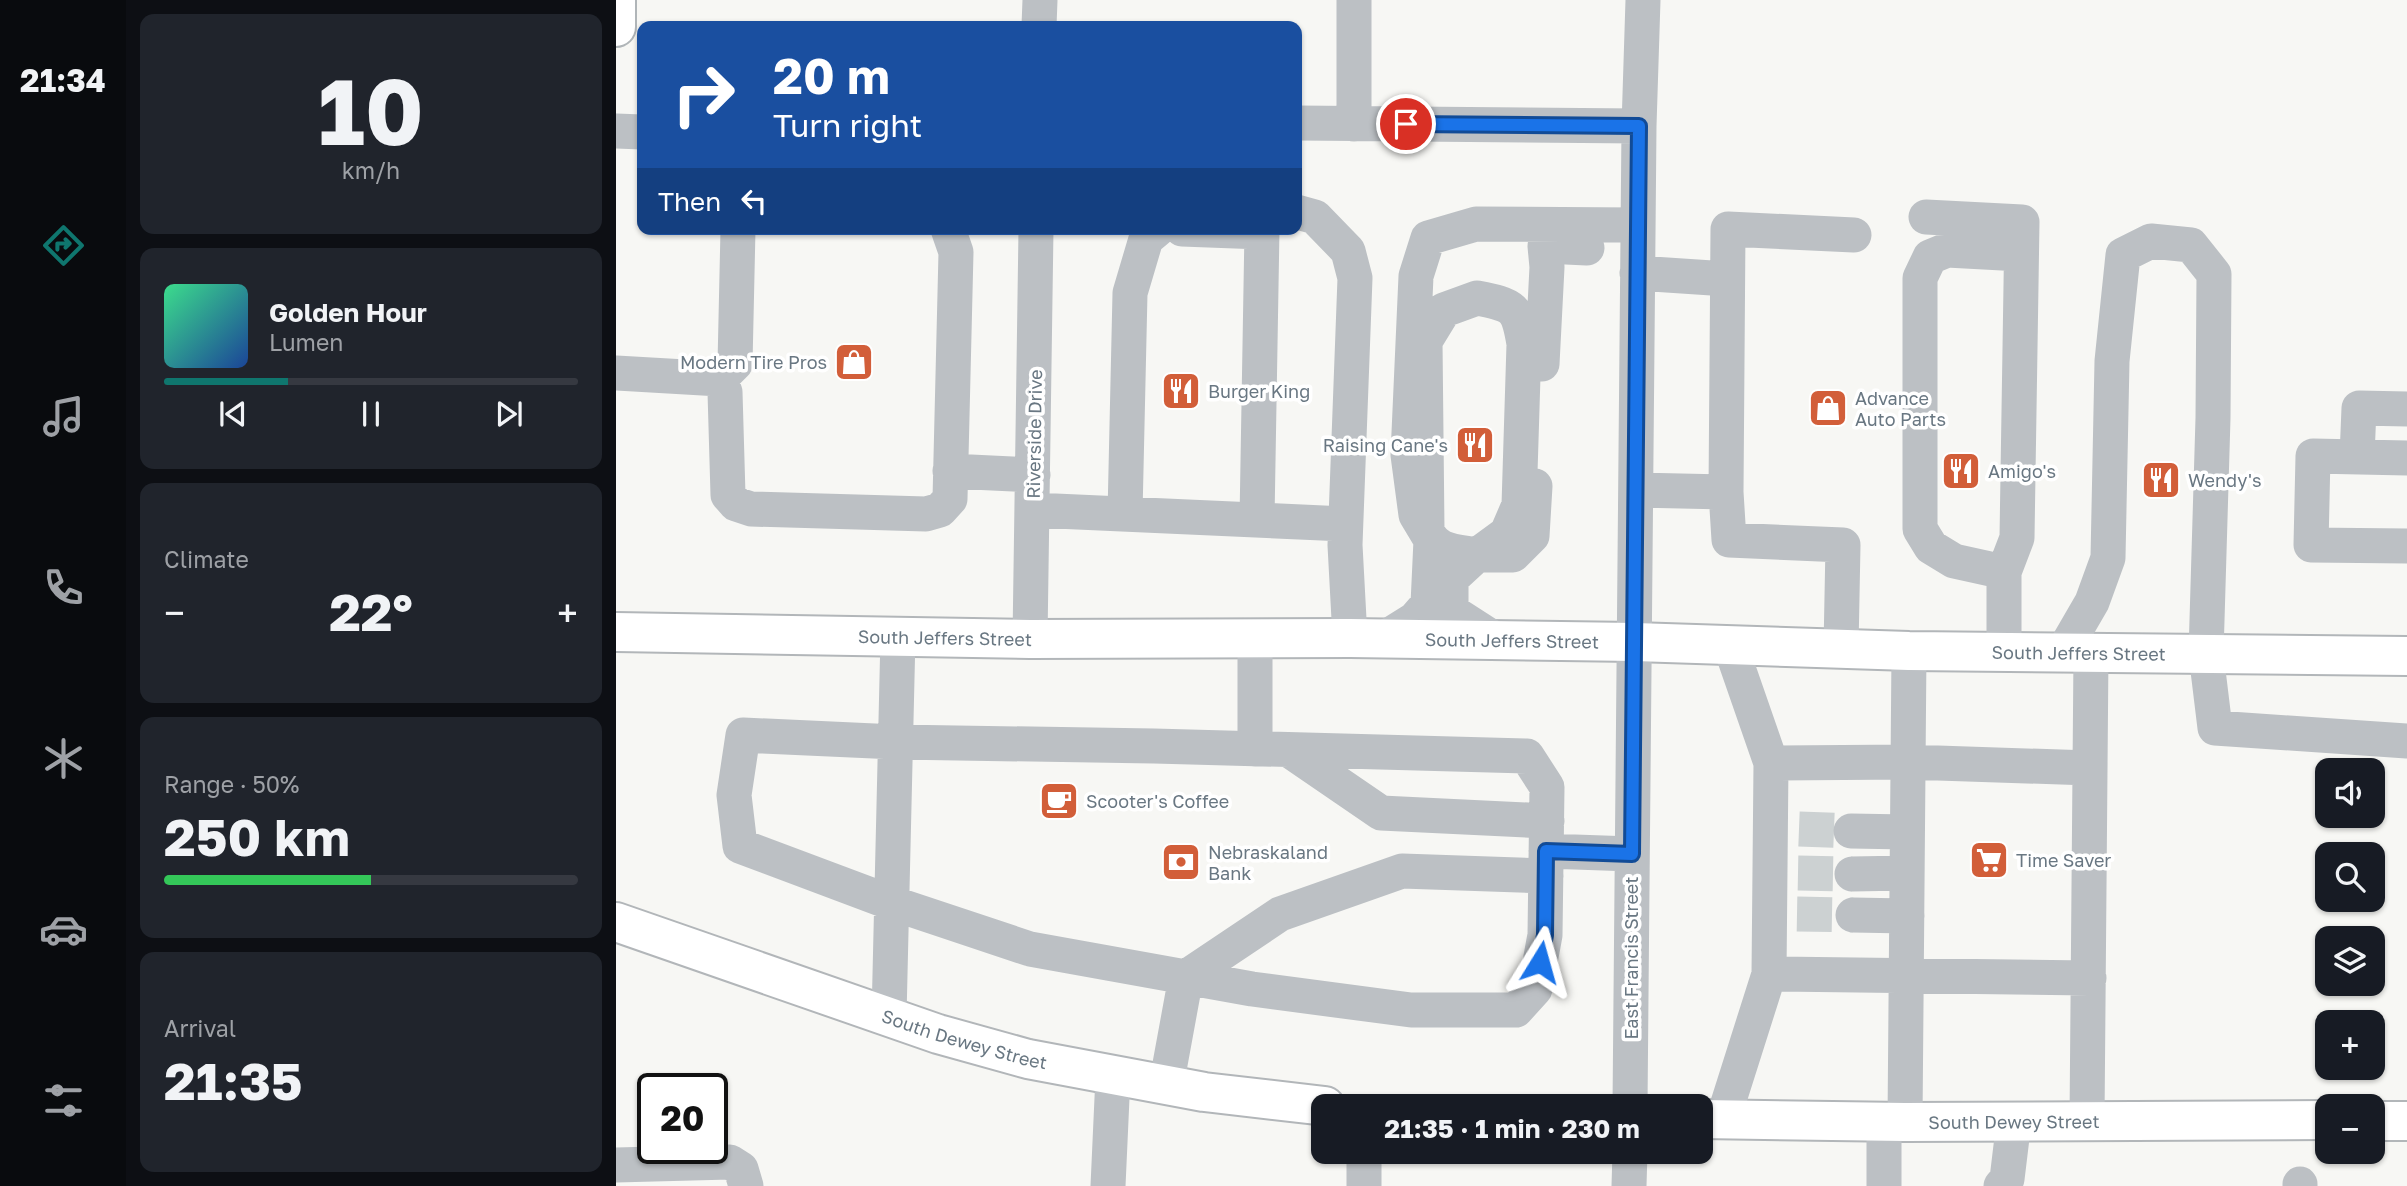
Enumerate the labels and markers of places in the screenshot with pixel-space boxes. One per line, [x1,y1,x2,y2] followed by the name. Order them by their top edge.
[1376,94,1436,154] pin
[833,341,875,383] shop icon: Modern Tire Pros
[680,351,827,373] place label: Modern Tire Pros
[1160,370,1202,412] restaurant icon: Burger King
[1208,380,1310,402] place label: Burger King
[1807,387,1849,429] shop icon: Advance Auto Parts
[1855,387,1946,430] place label: Advance Auto Parts
[1454,424,1496,466] restaurant icon: Raising Cane's
[1323,434,1448,456] place label: Raising Cane's
[1940,450,1982,492] restaurant icon: Amigo's
[2140,459,2182,501] restaurant icon: Wendy's
[1988,460,2056,482] place label: Amigo's
[2188,469,2261,491] place label: Wendy's
[1038,780,1080,822] cafe icon: Scooter's Coffee
[1086,790,1229,812] place label: Scooter's Coffee
[1968,839,2010,881] supermarket icon: Time Saver
[1160,841,1202,883] bank icon: Nebraskaland Bank
[1208,841,1328,884] place label: Nebraskaland Bank
[2016,849,2111,871] place label: Time Saver

